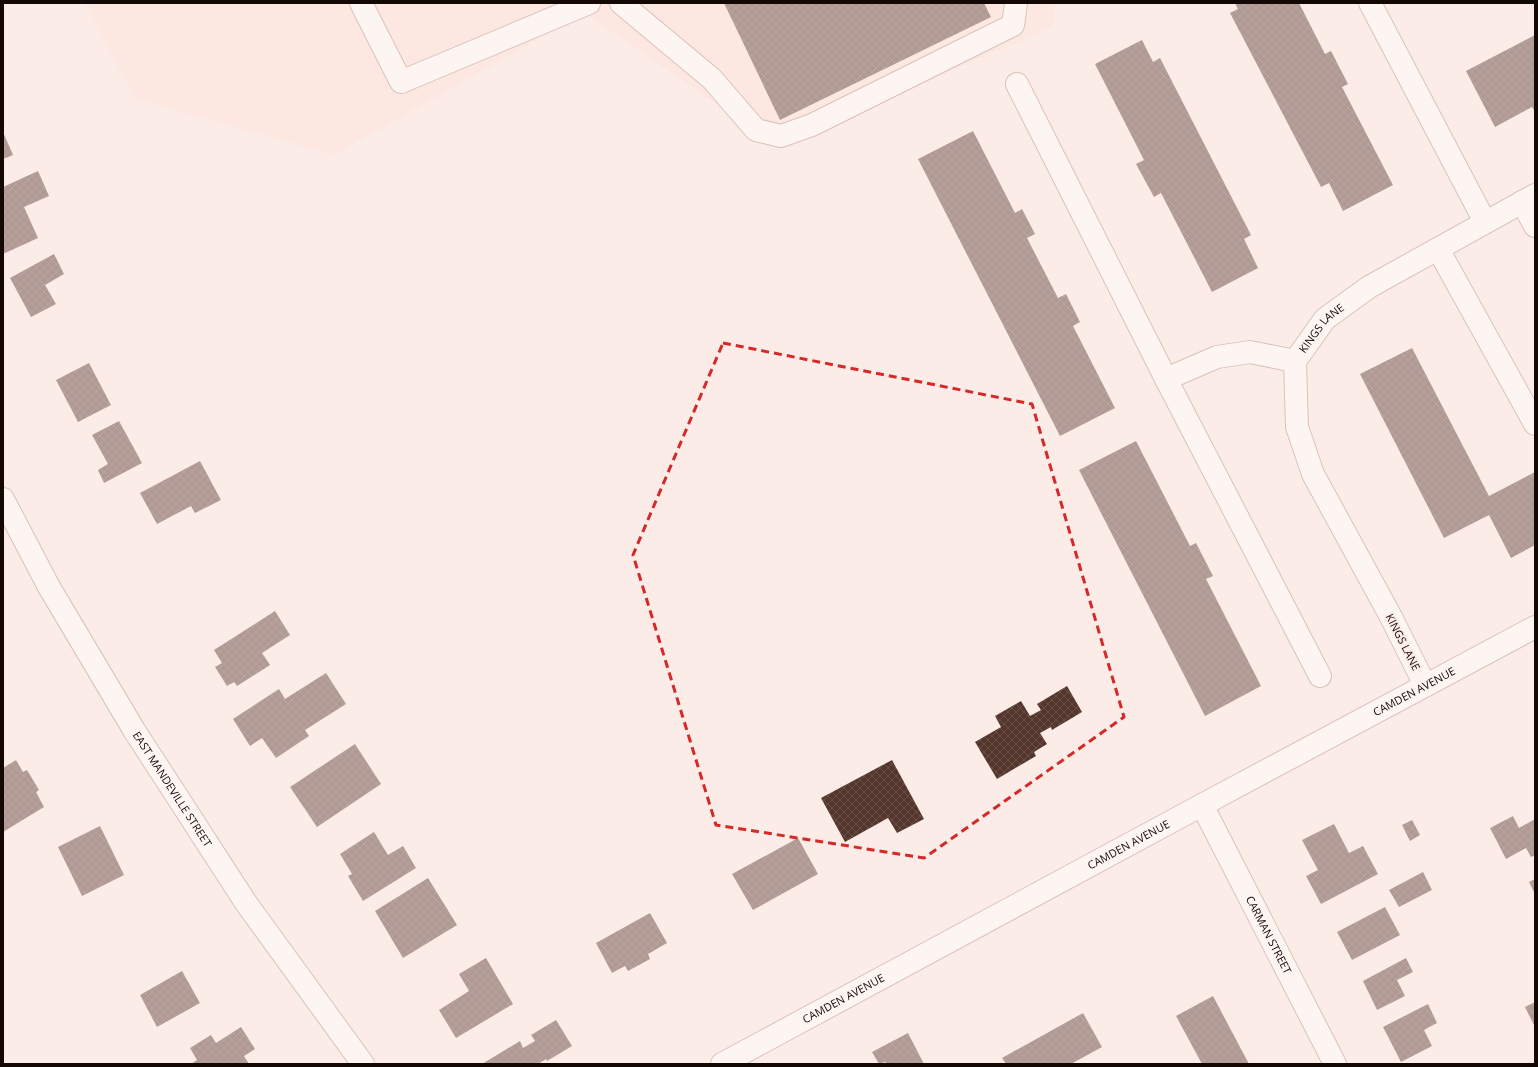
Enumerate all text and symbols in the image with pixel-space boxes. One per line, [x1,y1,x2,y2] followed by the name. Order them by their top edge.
[1295,300,1347,356] street label: KINGS LANE
[1383,611,1424,673] street label: KINGS LANE
[1370,663,1458,719] street label: CAMDEN AVENUE
[130,728,216,849] street label: EAST MANDEVILLE STREET
[1085,816,1172,872] street label: CAMDEN AVENUE
[1243,893,1295,976] street label: CARMAN STREET
[800,970,887,1026] street label: CAMDEN AVENUE

